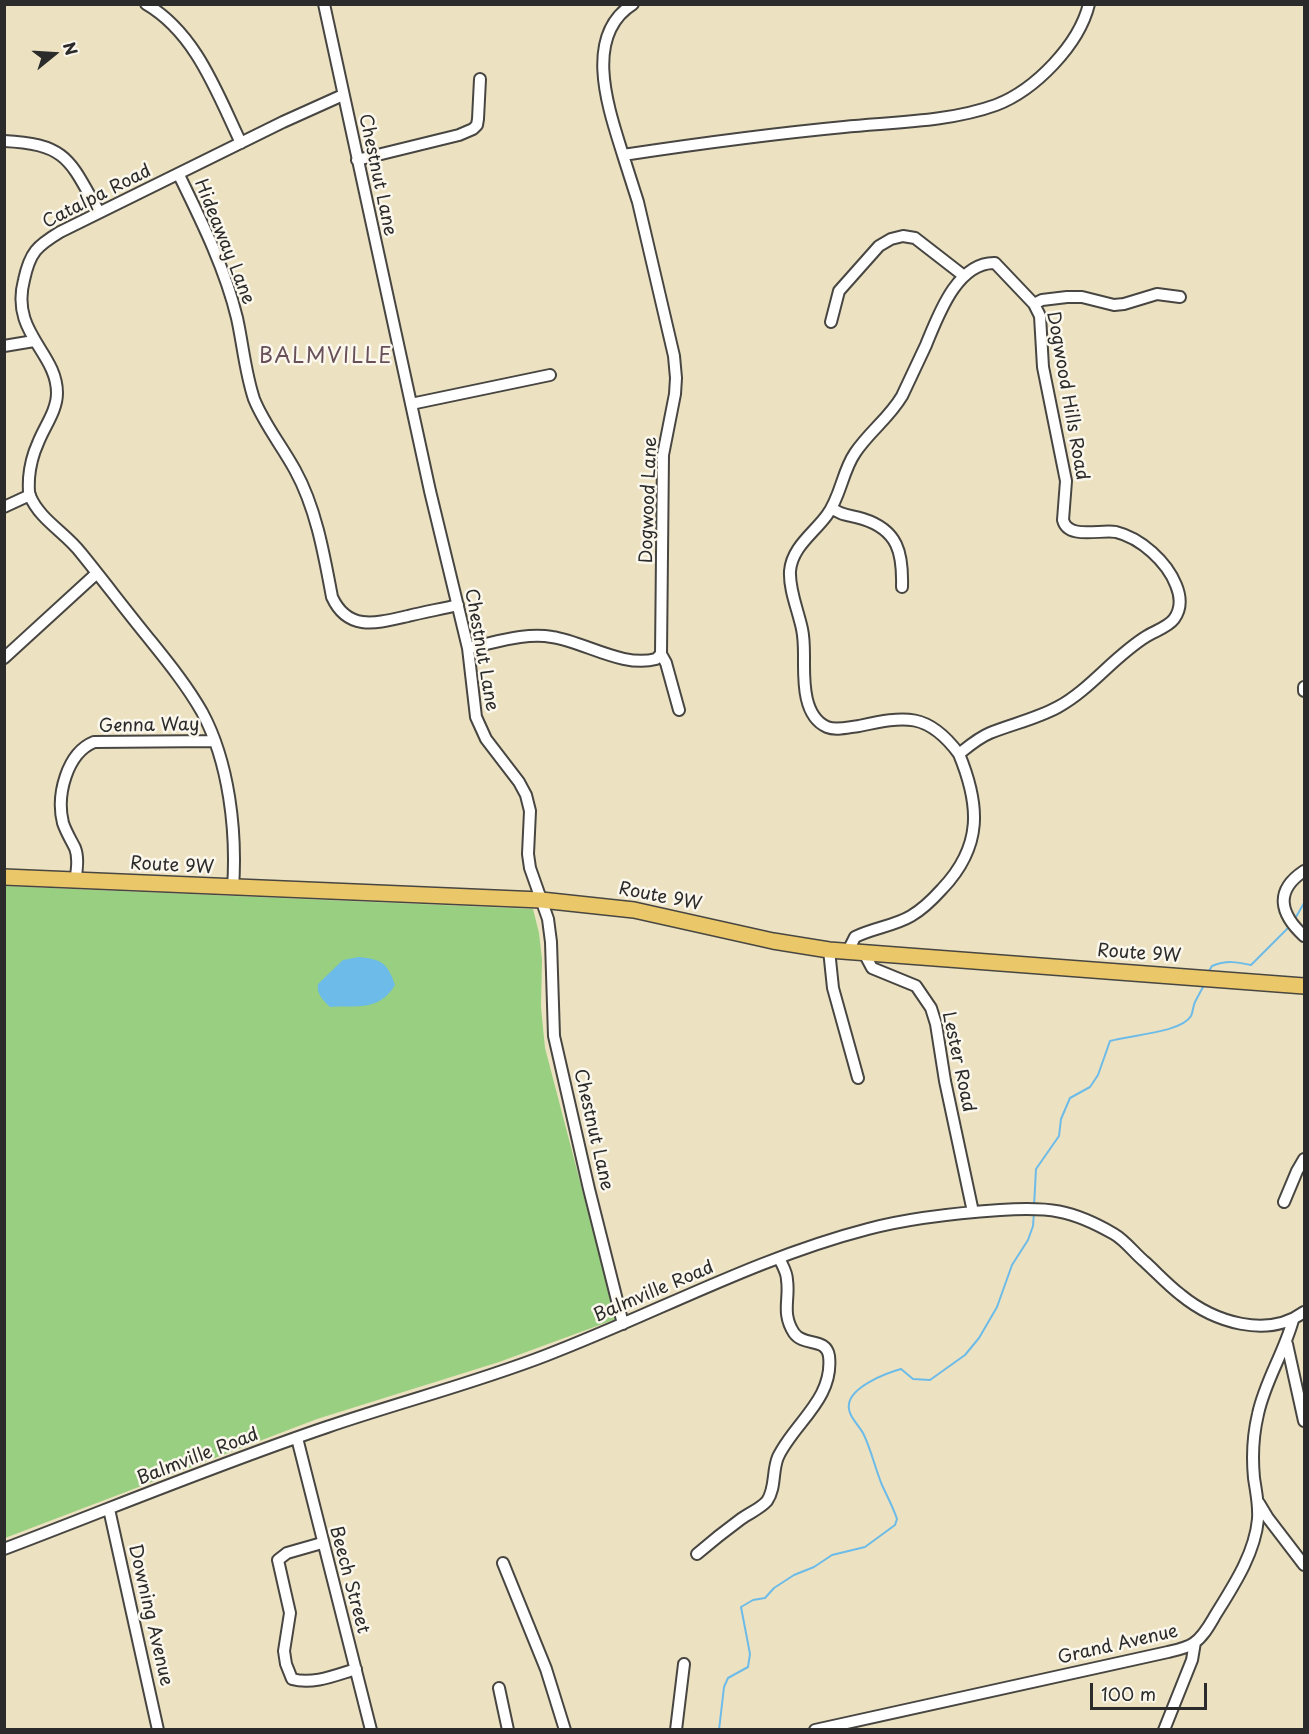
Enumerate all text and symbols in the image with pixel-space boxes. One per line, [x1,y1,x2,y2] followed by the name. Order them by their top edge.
[24,24,84,84] north arrow
[58,39,84,58] text: N
[354,112,400,238] street label: Chestnut Lane
[39,160,155,234] street label: Catalpa Road
[189,176,259,308] street label: Hideaway Lane
[1041,310,1093,482] street label: Dogwood Hills Road
[260,344,392,370] district label: BALMVILLE
[636,436,662,564] street label: Dogwood Lane
[460,587,502,713] street label: Chestnut Lane
[98,714,200,738] street label: Genna Way
[129,853,215,879] street label: Route 9W
[617,878,703,916] street label: Route 9W
[1096,940,1182,968] street label: Route 9W
[937,1010,979,1114] street label: Lester Road
[569,1067,617,1193] street label: Chestnut Lane
[591,1257,717,1327] street label: Balmville Road
[134,1424,262,1490] street label: Balmville Road
[324,1524,374,1636] street label: Beech Street
[123,1542,177,1688] street label: Downing Avenue
[1056,1621,1180,1669] street label: Grand Avenue
[1093,1671,1210,1709] scale bar
[1101,1680,1156,1707] text: 100 m

